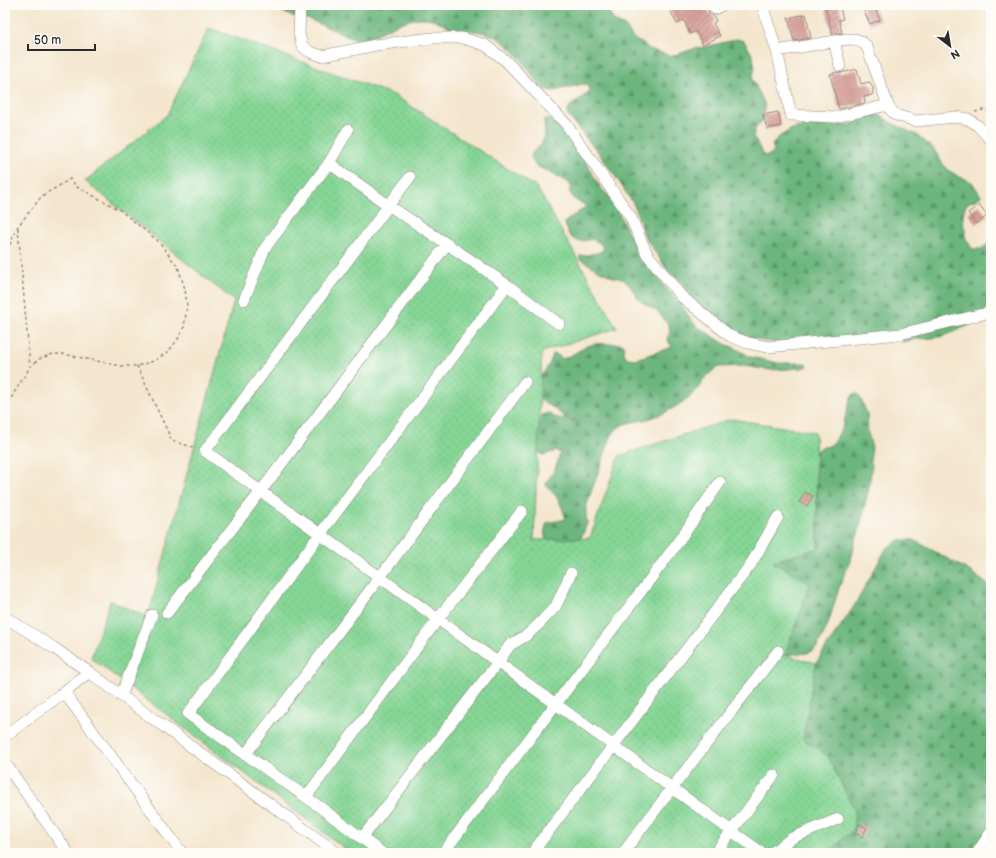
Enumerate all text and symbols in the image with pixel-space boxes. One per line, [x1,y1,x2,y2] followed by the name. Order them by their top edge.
[28,26,95,52] scale bar
[930,26,970,66] north arrow
[34,33,61,48] text: 50 m
[948,46,962,62] text: N

